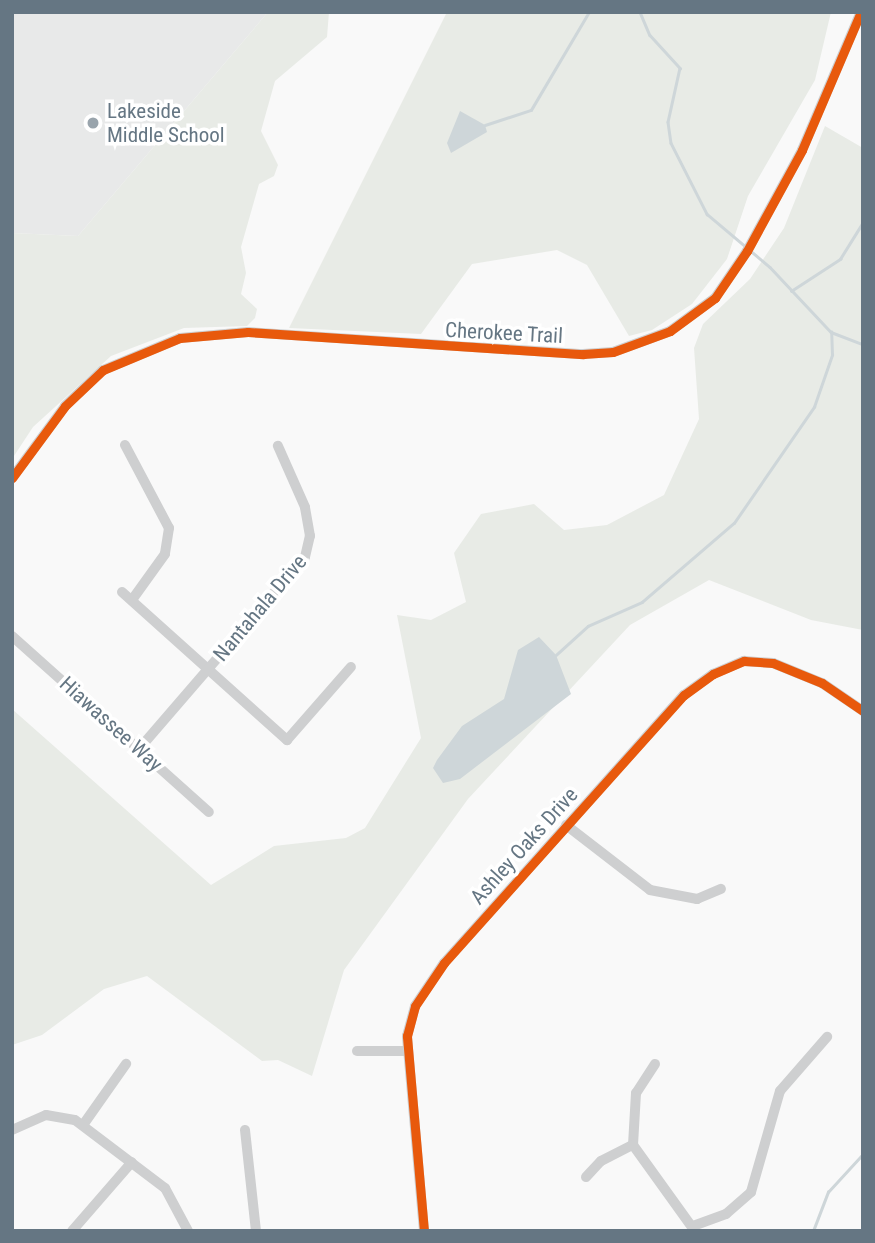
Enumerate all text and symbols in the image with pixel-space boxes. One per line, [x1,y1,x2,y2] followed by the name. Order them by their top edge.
[107,98,225,148] place label: Lakeside Middle School
[85,115,101,131] marker: Lakeside Middle School
[444,317,564,349] street label: Cherokee Trail
[208,550,312,666] street label: Nantahala Drive
[54,671,168,777] street label: Hiawassee Way
[465,782,583,910] street label: Ashley Oaks Drive

